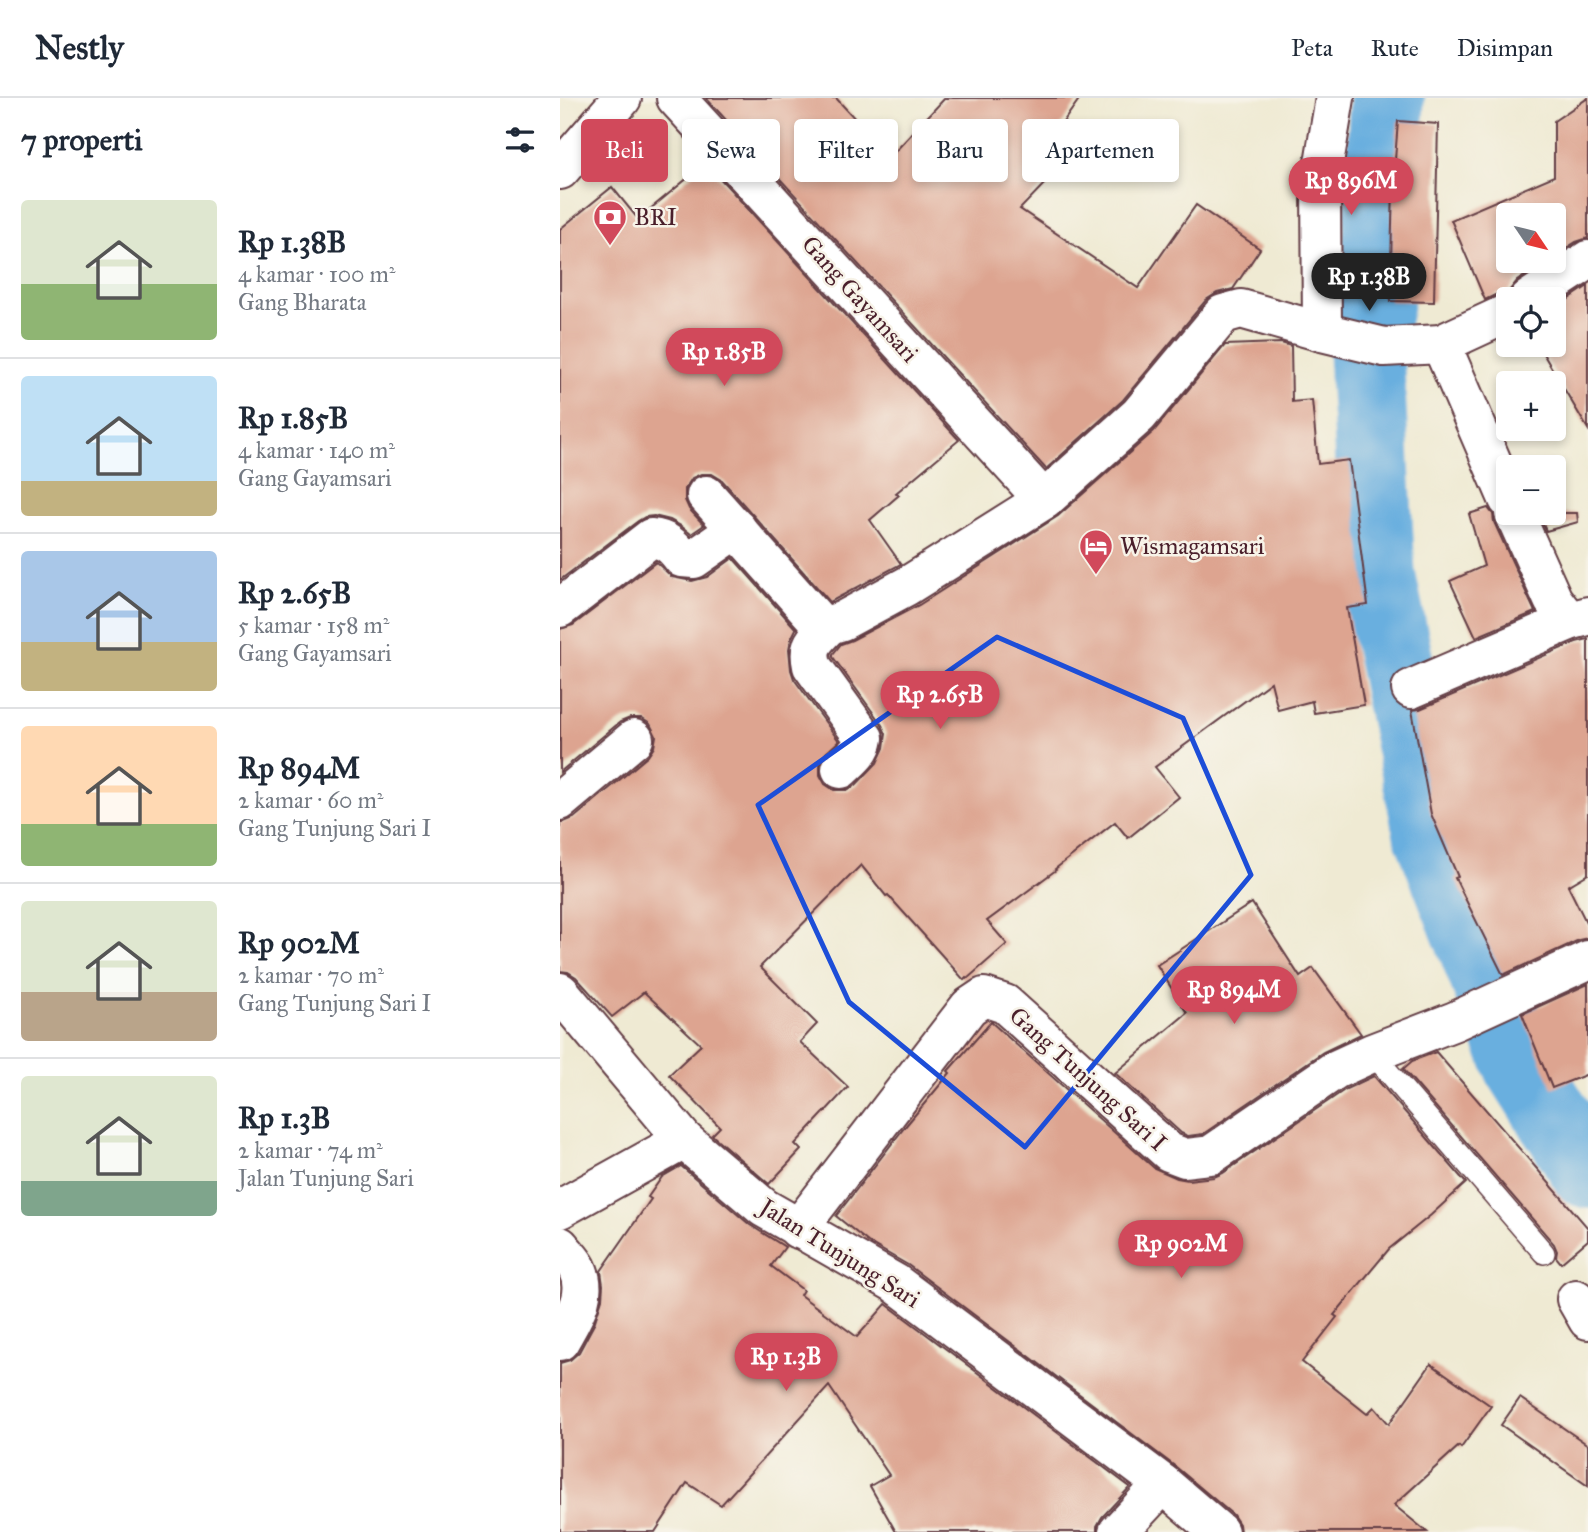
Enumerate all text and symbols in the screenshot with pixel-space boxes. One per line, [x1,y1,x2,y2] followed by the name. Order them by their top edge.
[35,28,124,68] text: Nestly
[1291,33,1333,63] text: Peta
[1371,33,1419,63] text: Rute
[1457,33,1553,63] text: Disimpan
[581,119,668,182] chip: Beli
[682,119,780,182] chip: Sewa
[794,119,898,182] chip: Filter
[912,119,1008,182] chip: Baru
[1022,119,1179,182] chip: Apartemen
[501,121,539,159] icon: filters
[21,122,142,158] text: 7 properti
[1286,158,1416,217] pin: Rp 896M
[1305,166,1397,194] text: Rp 896M
[591,198,629,247] bank icon: BRI
[634,202,677,232] place label: BRI
[1496,203,1566,273] north arrow
[1496,203,1566,525] map controls
[238,224,346,260] text: Rp 1.38B
[77,228,161,312] icon: home
[795,229,925,369] street label: Gang Gayamsari
[1297,254,1441,313] pin: Rp 1.38B
[238,260,395,288] text: 4 kamar · 100 m²
[1327,262,1411,290] text: Rp 1.38B
[1496,287,1566,357] button: locate
[238,288,367,316] text: Gang Bharata
[652,328,796,388] pin: Rp 1.85B
[682,337,766,365] text: Rp 1.85B
[1496,371,1566,441] button: +
[238,400,348,436] text: Rp 1.85B
[77,404,161,488] icon: home
[238,436,395,464] text: 4 kamar · 140 m²
[1496,455,1566,525] button: −
[238,464,392,492] text: Gang Gayamsari
[1077,527,1115,576] hotel icon: Wismagamsari
[1120,531,1265,561] place label: Wismagamsari
[238,575,351,611] text: Rp 2.65B
[77,579,161,663] icon: home
[238,611,389,639] text: 5 kamar · 158 m²
[238,639,392,667] text: Gang Gayamsari
[868,672,1012,731] pin: Rp 2.65B
[897,680,983,708] text: Rp 2.65B
[238,750,360,786] text: Rp 894M
[77,754,161,838] icon: home
[238,786,383,814] text: 2 kamar · 60 m²
[238,814,431,842] text: Gang Tunjung Sari I
[238,925,360,961] text: Rp 902M
[77,929,161,1013] icon: home
[238,961,384,989] text: 2 kamar · 70 m²
[1169,967,1299,1026] pin: Rp 894M
[1187,975,1281,1003] text: Rp 894M
[238,989,431,1017] text: Gang Tunjung Sari I
[1003,1000,1173,1158] street label: Gang Tunjung Sari I
[238,1100,331,1136] text: Rp 1.3B
[77,1104,161,1188] icon: home
[238,1136,383,1164] text: 2 kamar · 74 m²
[238,1164,414,1192] text: Jalan Tunjung Sari
[752,1190,926,1315] street label: Jalan Tunjung Sari
[1116,1220,1246,1280] pin: Rp 902M
[1134,1229,1228,1257] text: Rp 902M
[721,1334,851,1393] pin: Rp 1.3B
[751,1342,821,1370] text: Rp 1.3B

